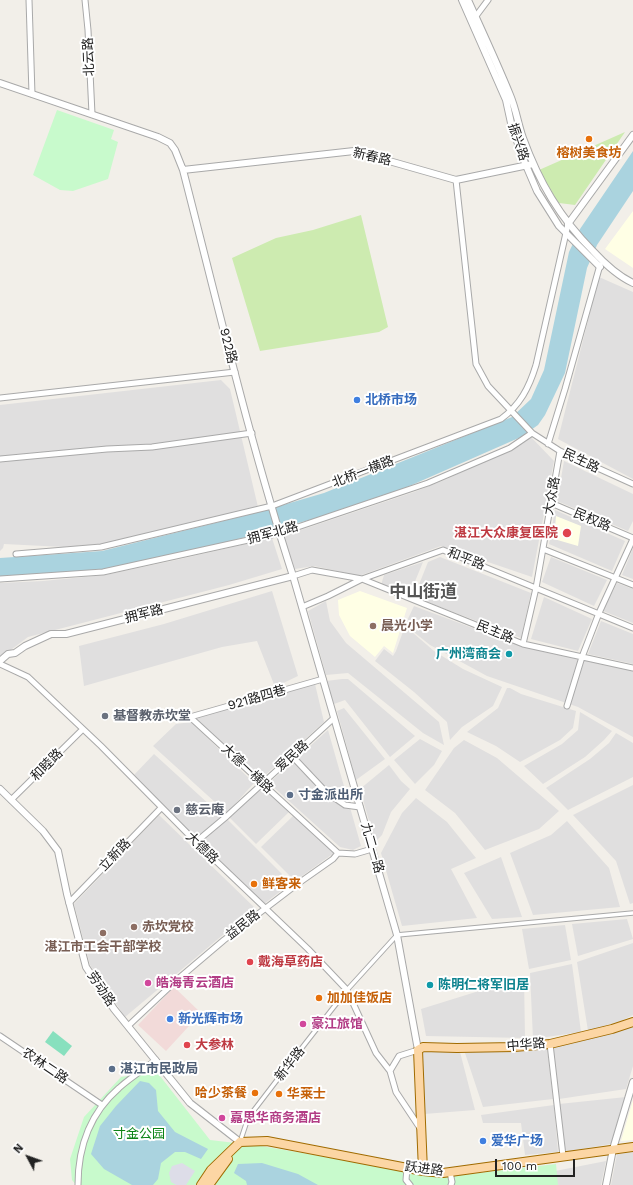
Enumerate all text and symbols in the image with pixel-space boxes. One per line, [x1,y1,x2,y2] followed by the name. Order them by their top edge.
[81,37,97,77] street label: 北云路
[505,121,531,163] street label: 振兴路
[584,134,594,144] marker: 榕树美食坊
[351,145,393,169] street label: 新春路
[557,145,621,161] place label: 榕树美食坊
[216,327,240,365] street label: 922路
[365,392,417,408] place label: 北桥市场
[352,395,362,405] marker: 北桥市场
[560,446,602,476] street label: 民生路
[330,453,396,491] street label: 北桥一横路
[541,475,563,517] street label: 大众路
[571,505,613,535] street label: 民权路
[246,519,300,547] street label: 拥军北路
[454,525,558,541] place label: 湛江大众康复医院
[561,527,573,539] marker: 湛江大众康复医院
[445,545,487,573] street label: 和平路
[389,582,457,602] district label: 中山街道
[123,602,165,626] street label: 拥军路
[474,617,516,647] street label: 民主路
[381,618,433,634] place label: 晨光小学
[368,621,378,631] marker: 晨光小学
[436,646,501,662] place label: 广州湾商会
[504,649,514,659] marker: 广州湾商会
[226,682,288,714] street label: 921路四巷
[113,708,191,724] place label: 基督教赤坎堂
[100,711,110,721] marker: 基督教赤坎堂
[272,737,312,775] street label: 爱民路
[218,741,276,797] street label: 大德一横路
[28,746,66,784] street label: 和睦路
[298,787,363,803] place label: 寸金派出所
[285,790,295,800] marker: 寸金派出所
[185,802,224,818] place label: 慈云庵
[172,805,182,815] marker: 慈云庵
[357,821,387,875] street label: 九二一路
[183,829,221,867] street label: 大德路
[96,836,134,874] street label: 立新路
[262,876,301,892] place label: 鲜客来
[249,879,259,889] marker: 鲜客来
[223,907,263,943] street label: 益民路
[142,919,194,935] place label: 赤坎党校
[129,922,139,932] marker: 赤坎党校
[98,928,108,938] marker: 湛江市工会干部学校
[45,939,161,955] place label: 湛江市工会干部学校
[258,954,323,970] place label: 戴海草药店
[245,957,255,967] marker: 戴海草药店
[84,968,118,1010] street label: 劳动路
[156,975,234,991] place label: 皓海青云酒店
[438,977,529,993] place label: 陈明仁将军旧居
[143,978,153,988] marker: 皓海青云酒店
[425,980,435,990] marker: 陈明仁将军旧居
[327,990,392,1006] place label: 加加佳饭店
[314,993,324,1003] marker: 加加佳饭店
[178,1011,243,1027] place label: 新光辉市场
[165,1014,175,1024] marker: 新光辉市场
[311,1016,363,1032] place label: 豪江旅馆
[298,1019,308,1029] marker: 豪江旅馆
[506,1036,546,1054] street label: 中华路
[195,1037,234,1053] place label: 大参林
[182,1040,192,1050] marker: 大参林
[272,1044,308,1084] street label: 新华路
[19,1045,71,1087] street label: 农林二路
[120,1061,198,1077] place label: 湛江市民政局
[107,1064,117,1074] marker: 湛江市民政局
[195,1085,247,1101] place label: 哈少茶餐
[287,1086,326,1102] place label: 华莱士
[250,1088,260,1098] marker: 哈少茶餐
[274,1089,284,1099] marker: 华莱士
[230,1110,321,1126] place label: 嘉思华商务酒店
[217,1113,227,1123] marker: 嘉思华商务酒店
[113,1126,165,1142] park label: 寸金公园
[491,1133,543,1149] place label: 爱华广场
[478,1136,488,1146] marker: 爱华广场
[8,1137,48,1177] north arrow
[11,1141,26,1156] text: N
[497,1151,577,1177] scale bar
[404,1159,444,1179] street label: 跃进路
[502,1159,537,1173] text: 100 m

